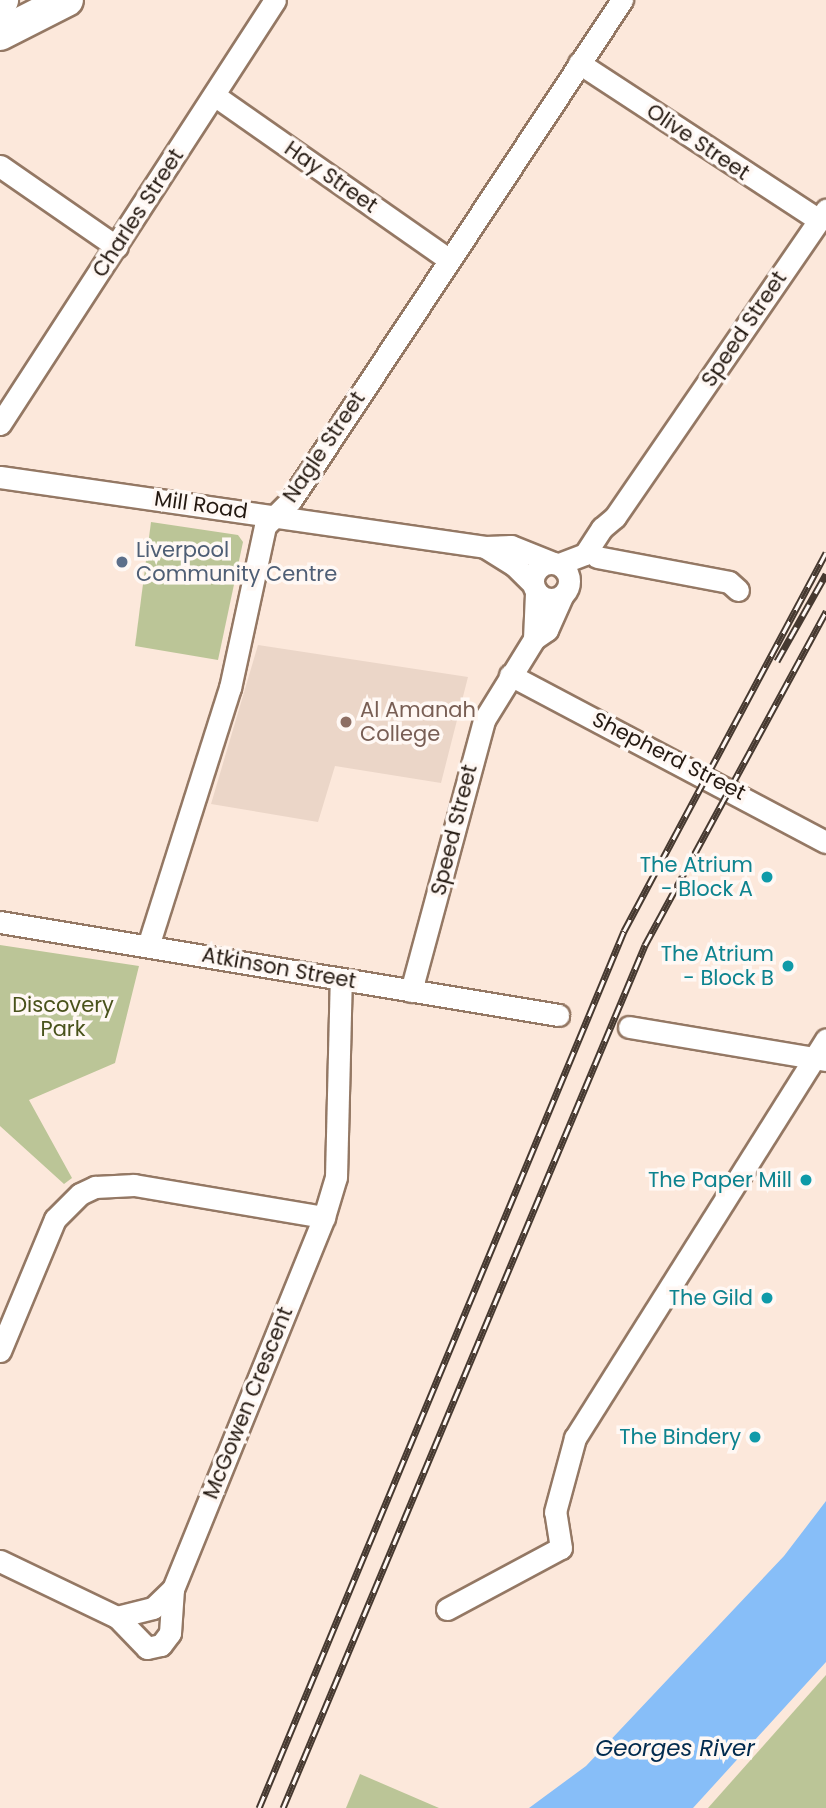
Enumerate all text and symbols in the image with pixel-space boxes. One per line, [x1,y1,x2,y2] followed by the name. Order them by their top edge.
[642,98,754,186] street label: Olive Street
[280,136,382,218] street label: Hay Street
[87,144,189,282] street label: Charles Street
[696,266,792,392] street label: Speed Street
[278,387,370,507] street label: Nagle Street
[153,486,249,524] street label: Mill Road
[136,537,337,587] place label: Liverpool Community Centre
[114,554,130,570] marker: Liverpool Community Centre
[360,697,476,747] place label: Al Amanah College
[588,707,750,805] street label: Shepherd Street
[338,714,354,730] marker: Al Amanah College
[426,762,482,898] street label: Speed Street
[640,852,753,902] place label: The Atrium - Block A
[759,869,775,885] marker: The Atrium - Block A
[661,941,774,991] place label: The Atrium - Block B
[200,942,358,994] street label: Atkinson Street
[780,958,796,974] marker: The Atrium - Block B
[12,992,114,1042] park label: Discovery Park
[648,1167,792,1193] place label: The Paper Mill
[798,1172,814,1188] marker: The Paper Mill
[669,1285,753,1311] place label: The Gild
[759,1290,775,1306] marker: The Gild
[198,1303,298,1503] street label: McGowen Crescent
[619,1424,741,1450] place label: The Bindery
[747,1429,763,1445] marker: The Bindery
[595,1734,755,1762] water label: Georges River

